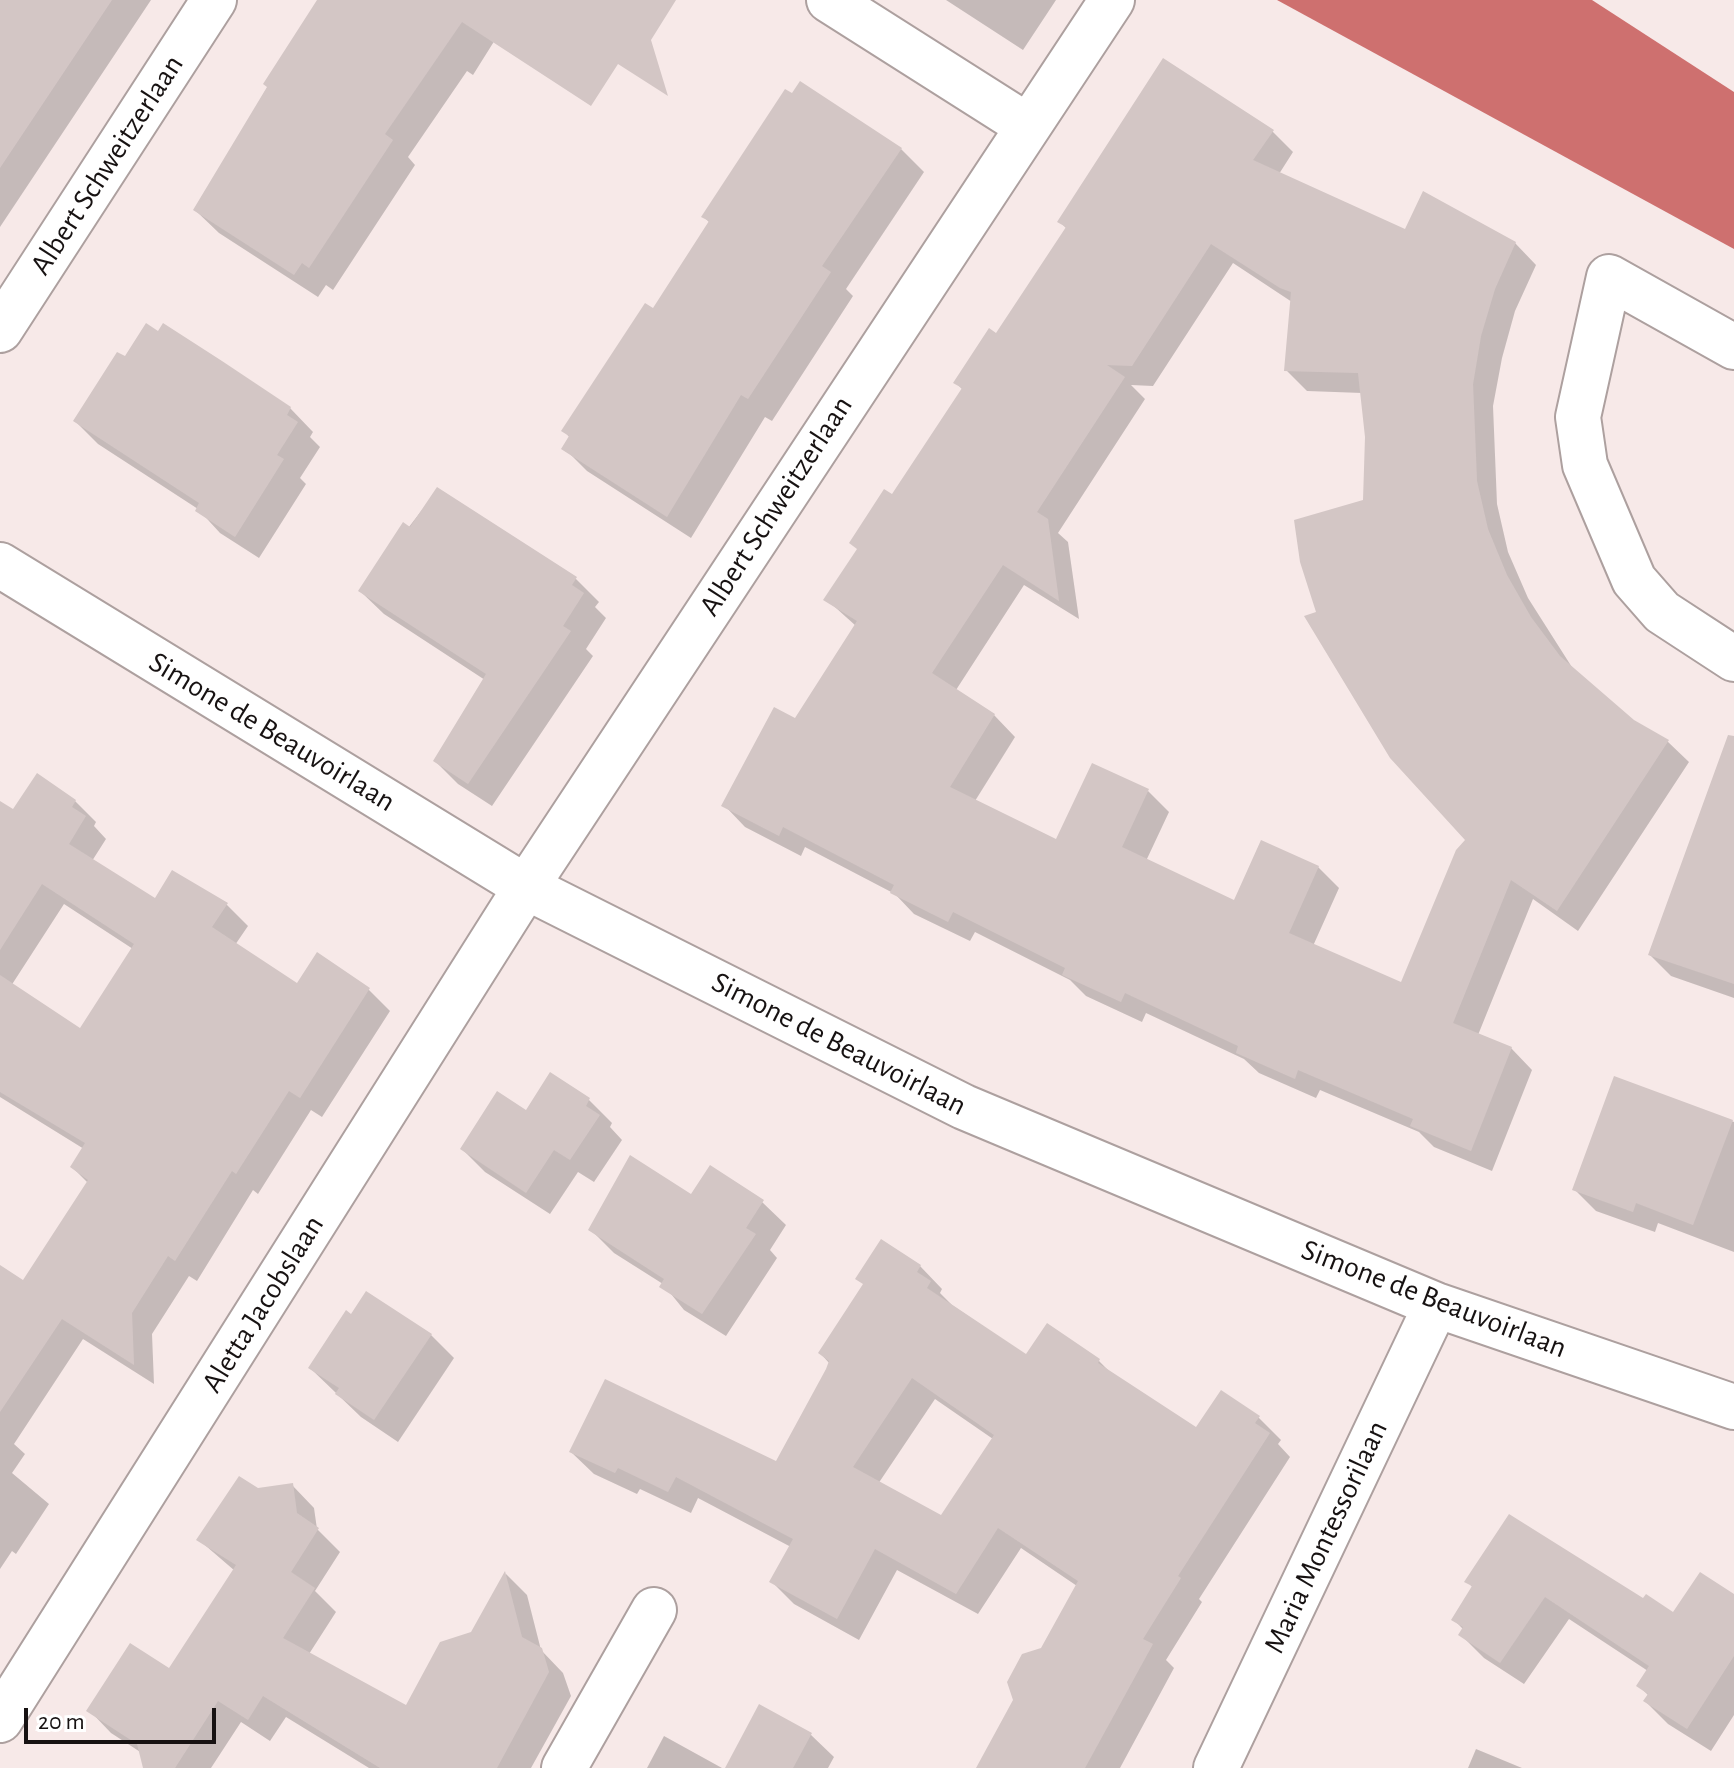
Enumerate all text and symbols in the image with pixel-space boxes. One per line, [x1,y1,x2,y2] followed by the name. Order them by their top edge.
[23,48,191,282] street label: Albert Schweitzerlaan
[692,389,860,623] street label: Albert Schweitzerlaan
[142,644,402,820] street label: Simone de Beauvoirlaan
[706,964,972,1124] street label: Simone de Beauvoirlaan
[194,1209,332,1399] street label: Aletta Jacobslaan
[1296,1232,1572,1366] street label: Simone de Beauvoirlaan
[1256,1415,1396,1659] street label: Maria Montessorilaan
[28,1692,220,1742] scale bar
[38,1710,85,1734] text: 20 m

